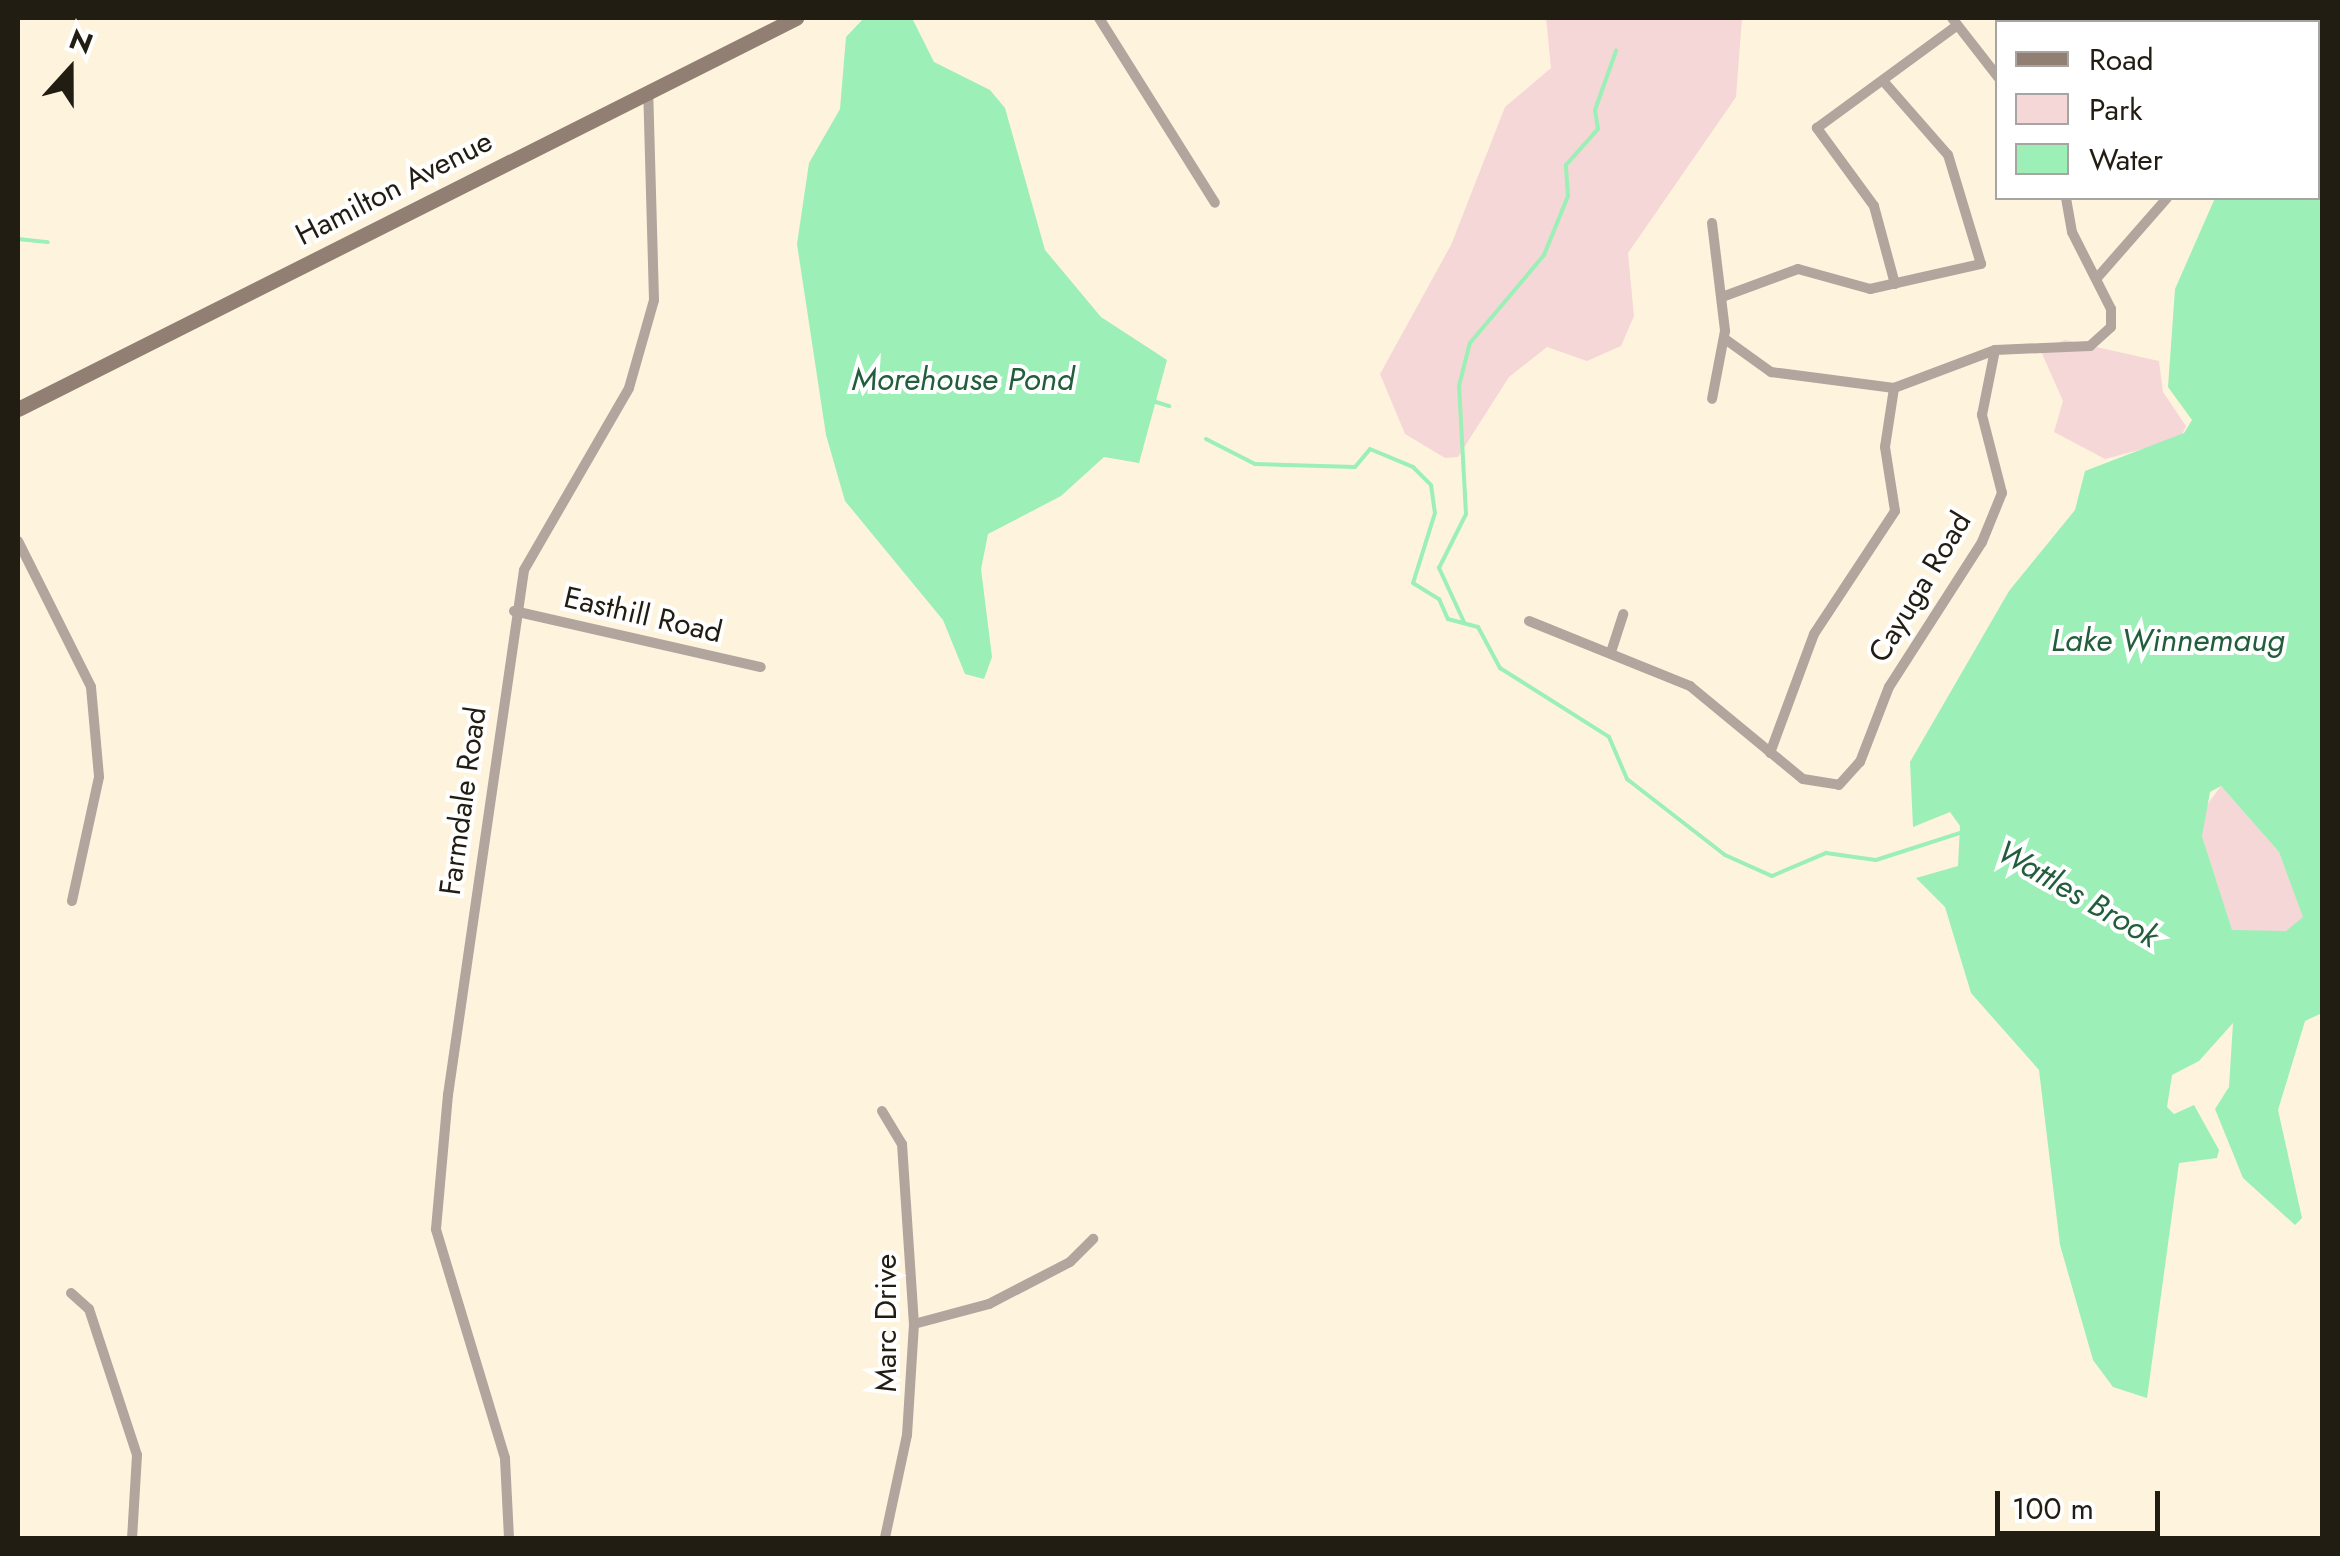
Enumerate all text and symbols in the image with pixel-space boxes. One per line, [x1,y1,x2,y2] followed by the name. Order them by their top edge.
[63,18,99,65] text: N
[20,20,120,120] north arrow
[1995,20,2320,200] legend
[2089,38,2154,81] text: Road
[2089,88,2142,131] text: Park
[290,123,498,253] street label: Hamilton Avenue
[2089,138,2163,181] text: Water
[852,360,1074,398] water label: Morehouse Pond
[1861,505,1979,669] street label: Cayuga Road
[560,579,726,651] street label: Easthill Road
[2051,621,2285,659] water label: Lake Winnemaug
[432,705,494,897] street label: Farmdale Road
[1990,832,2166,956] water label: Wattles Brook
[868,1254,904,1392] street label: Marc Drive
[2000,1471,2165,1533] scale bar
[2012,1487,2094,1530] text: 100 m

